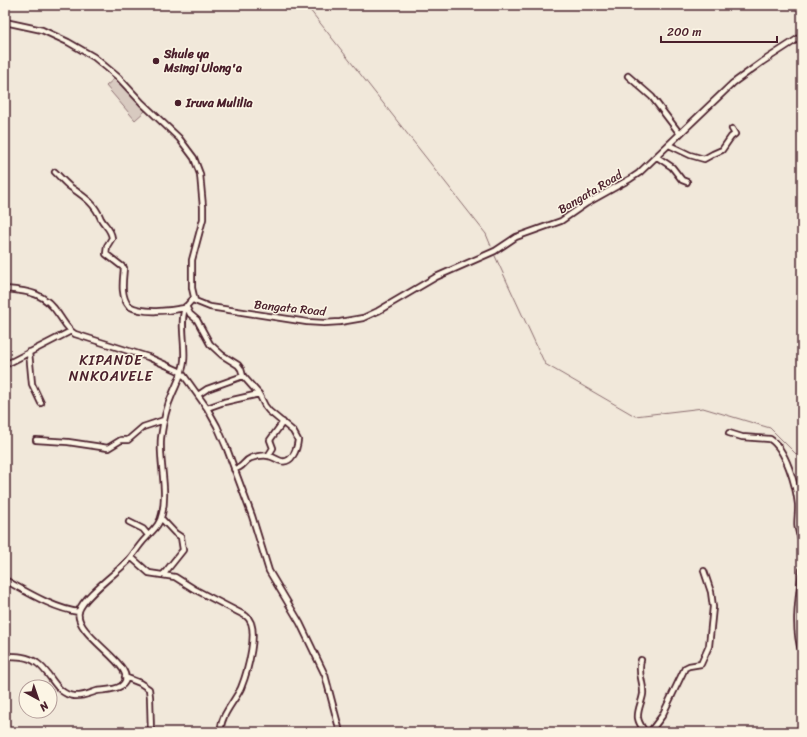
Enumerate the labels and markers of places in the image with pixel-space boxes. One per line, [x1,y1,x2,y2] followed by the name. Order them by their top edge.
[163,43,242,79] place label: Shule ya Msingi Ulong'a
[151,56,161,66] marker: Shule ya Msingi Ulong'a
[185,92,254,114] place label: Iruva Mulilia
[173,98,183,108] marker: Iruva Mulilia

